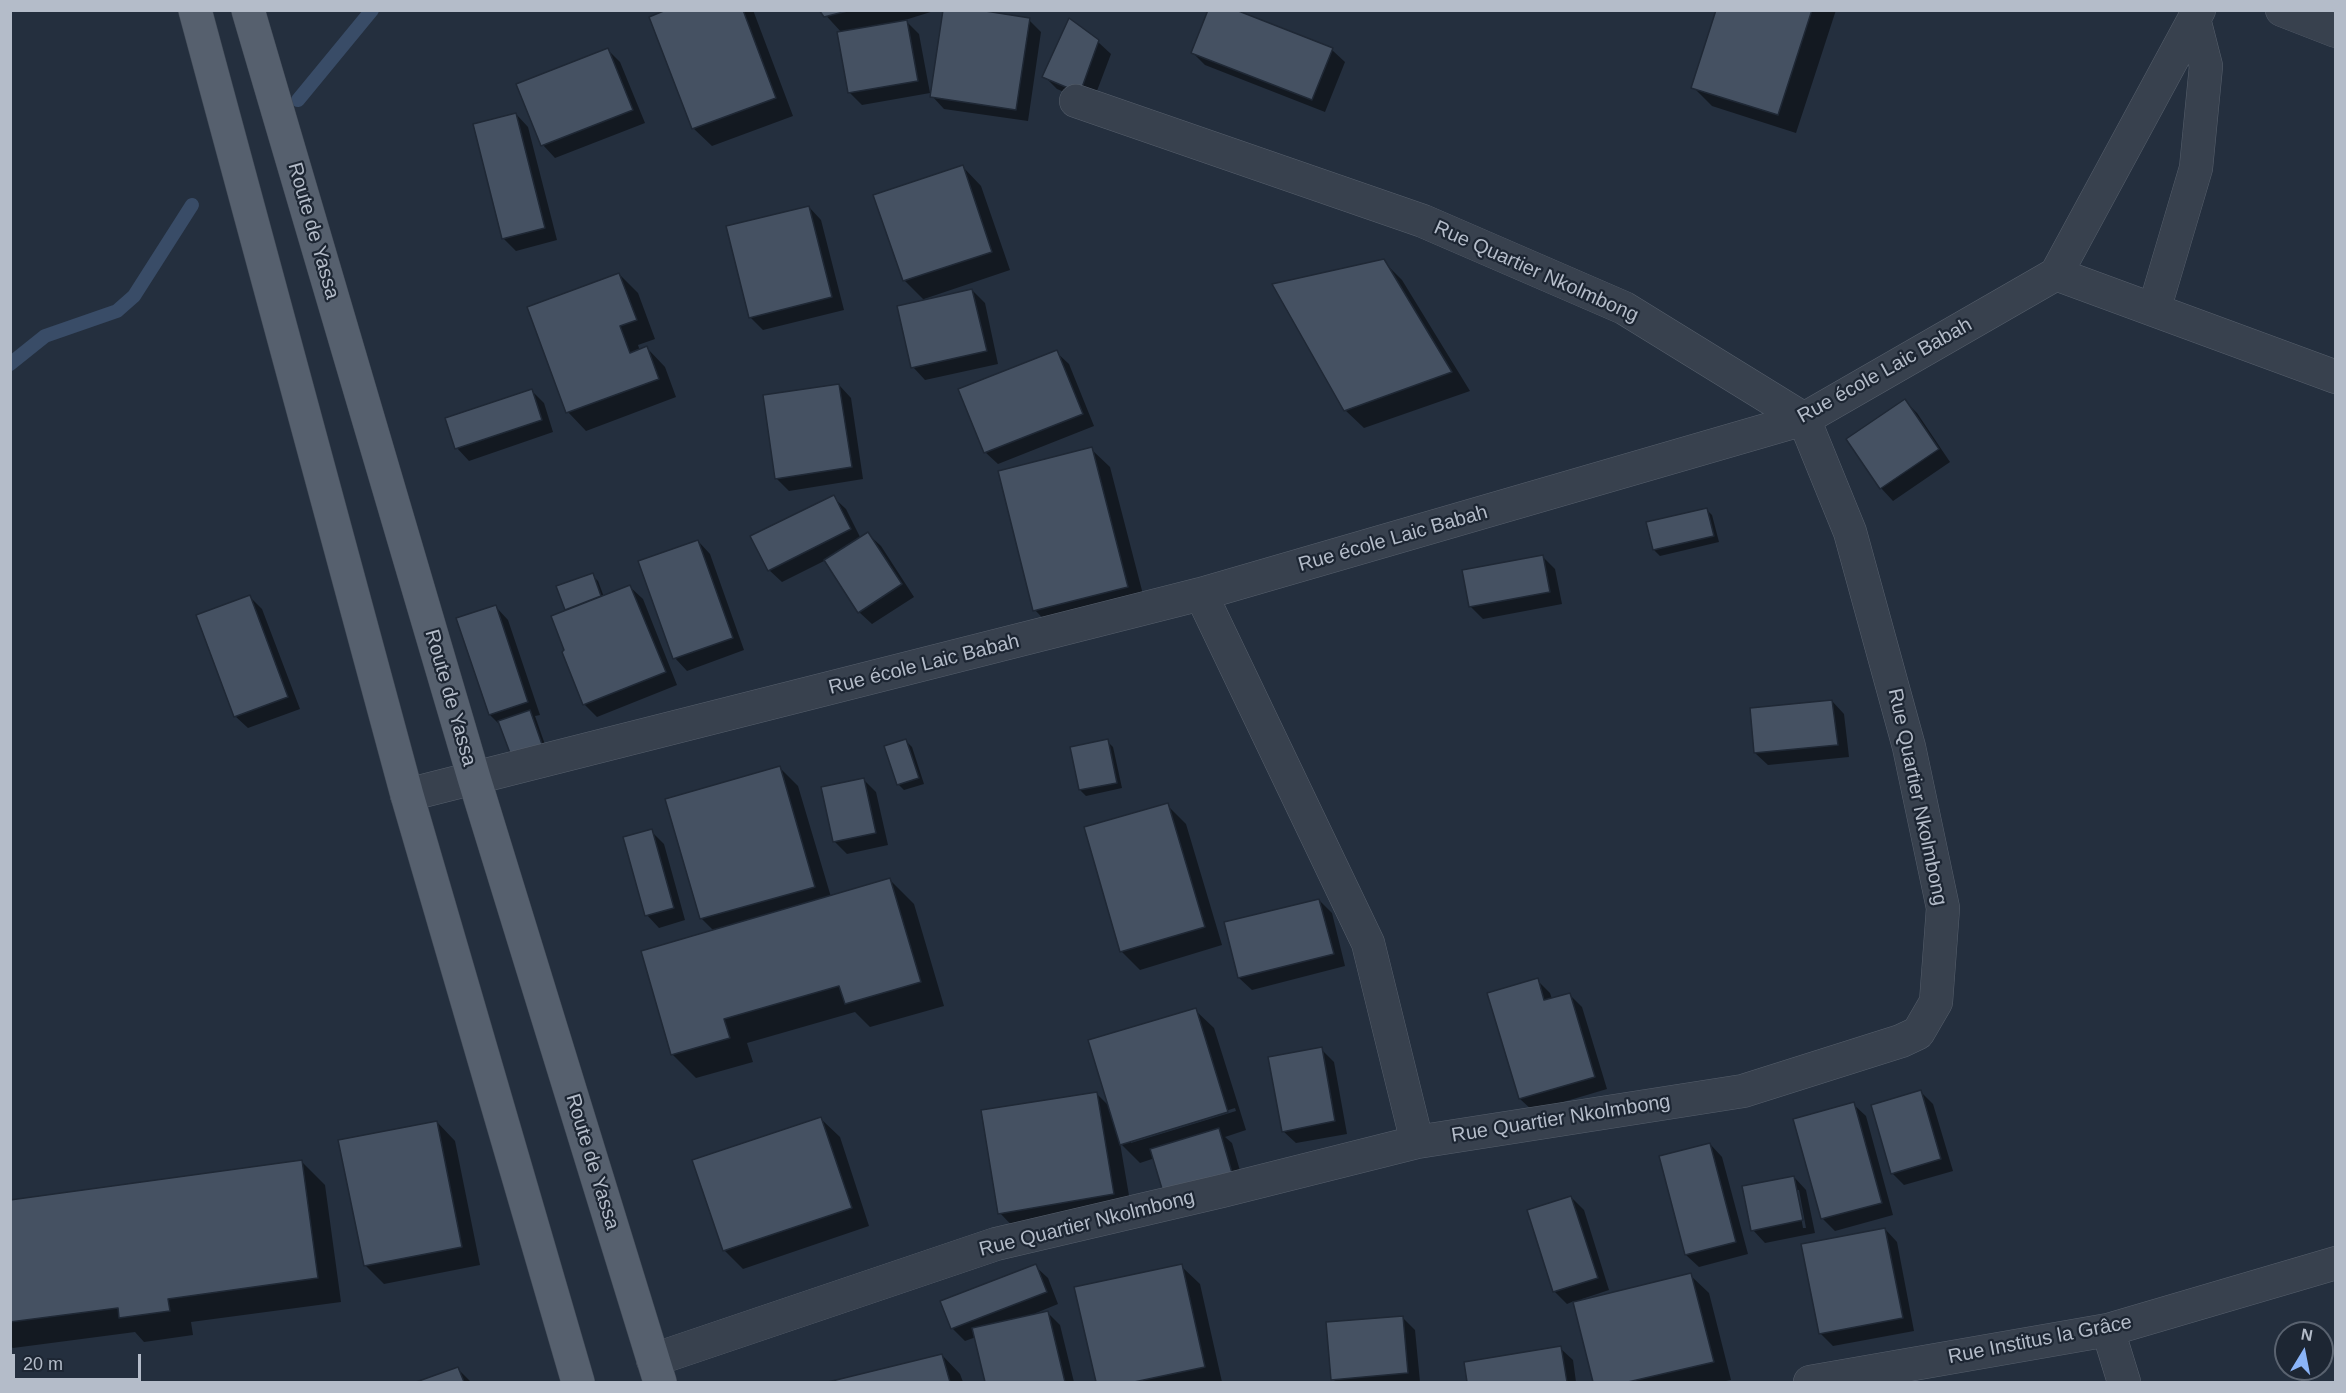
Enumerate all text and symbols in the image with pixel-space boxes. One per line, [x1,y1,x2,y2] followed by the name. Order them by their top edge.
[282,160,344,302] street label: Route de Yassa
[1430,216,1642,328] street label: Rue Quartier Nkolmbong
[1794,313,1976,429] street label: Rue école Laic Babah
[1296,500,1490,578] street label: Rue école Laic Babah
[419,627,481,769] street label: Route de Yassa
[826,630,1022,700] street label: Rue école Laic Babah
[1882,686,1952,908] street label: Rue Quartier Nkolmbong
[1450,1090,1672,1148] street label: Rue Quartier Nkolmbong
[560,1091,624,1233] street label: Route de Yassa
[977,1186,1197,1262] street label: Rue Quartier Nkolmbong
[1946,1310,2134,1370] street label: Rue Institus la Grâce
[2274,1321,2334,1381] north arrow
[2300,1325,2314,1344] text: N
[15,1342,144,1380] scale bar
[23,1354,63,1374] text: 20 m

